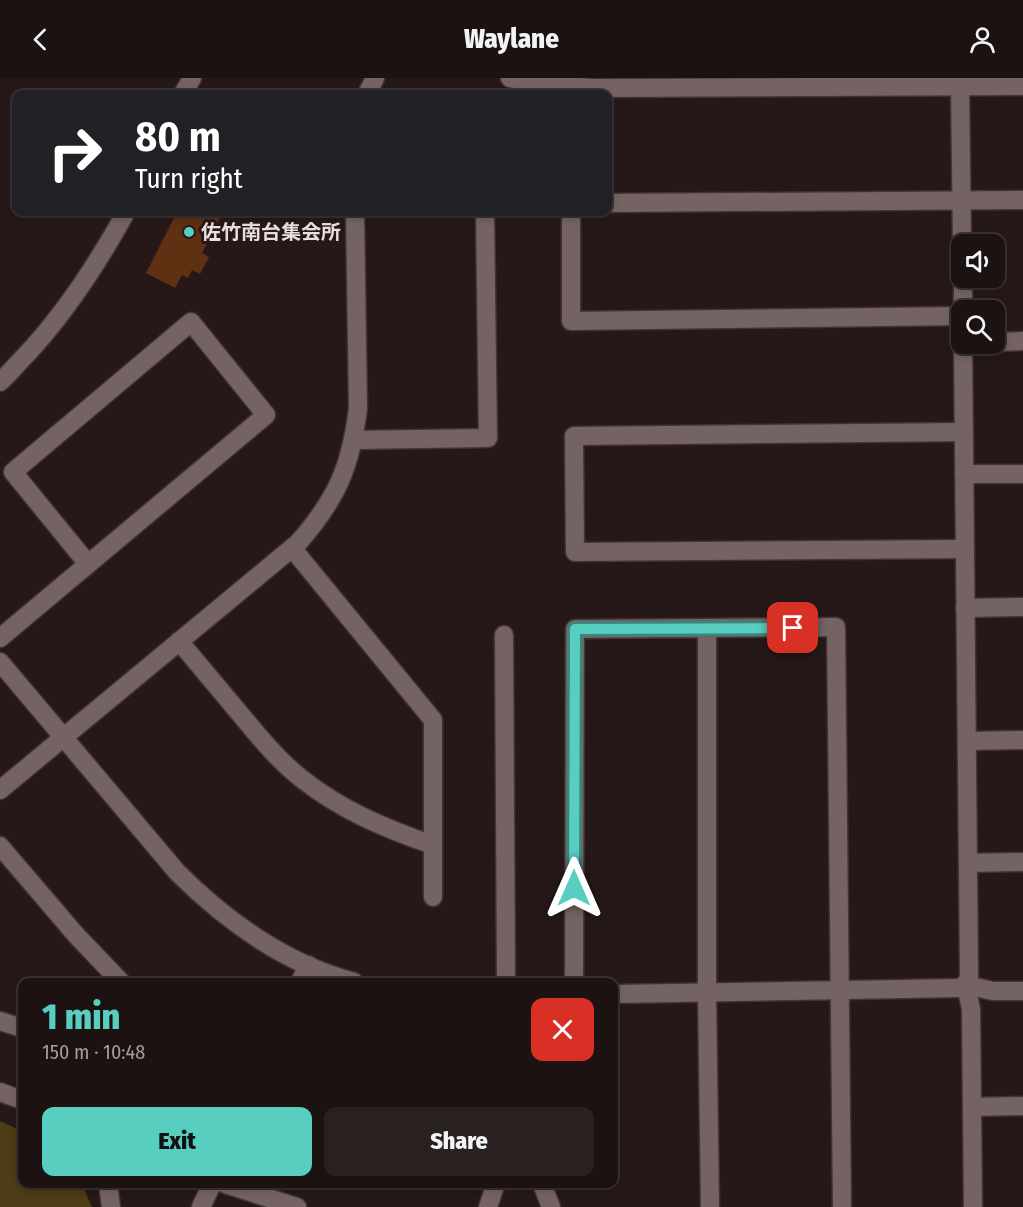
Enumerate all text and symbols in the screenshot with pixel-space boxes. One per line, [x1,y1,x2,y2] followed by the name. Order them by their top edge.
[24,23,57,56] icon: back
[464,23,559,55] text: Waylane
[966,23,999,56] icon: person
[135,112,221,162] text: 80 m
[36,114,114,192] icon: right
[135,163,243,195] text: Turn right
[201,220,341,244] place label: 佐竹南台集会所
[182,225,196,239] marker: 佐竹南台集会所
[951,234,1005,354] map controls
[951,234,1005,288] button: sound
[951,300,1005,354] button: search
[767,602,818,653] pin
[776,611,809,644] icon: arrive
[542,856,606,920] position arrow
[42,995,120,1039] text: 1 min
[531,998,594,1061] button: close
[42,1040,145,1064] text: 150 m · 10:48
[42,1107,312,1176] button: Exit
[324,1107,594,1176] button: Share

